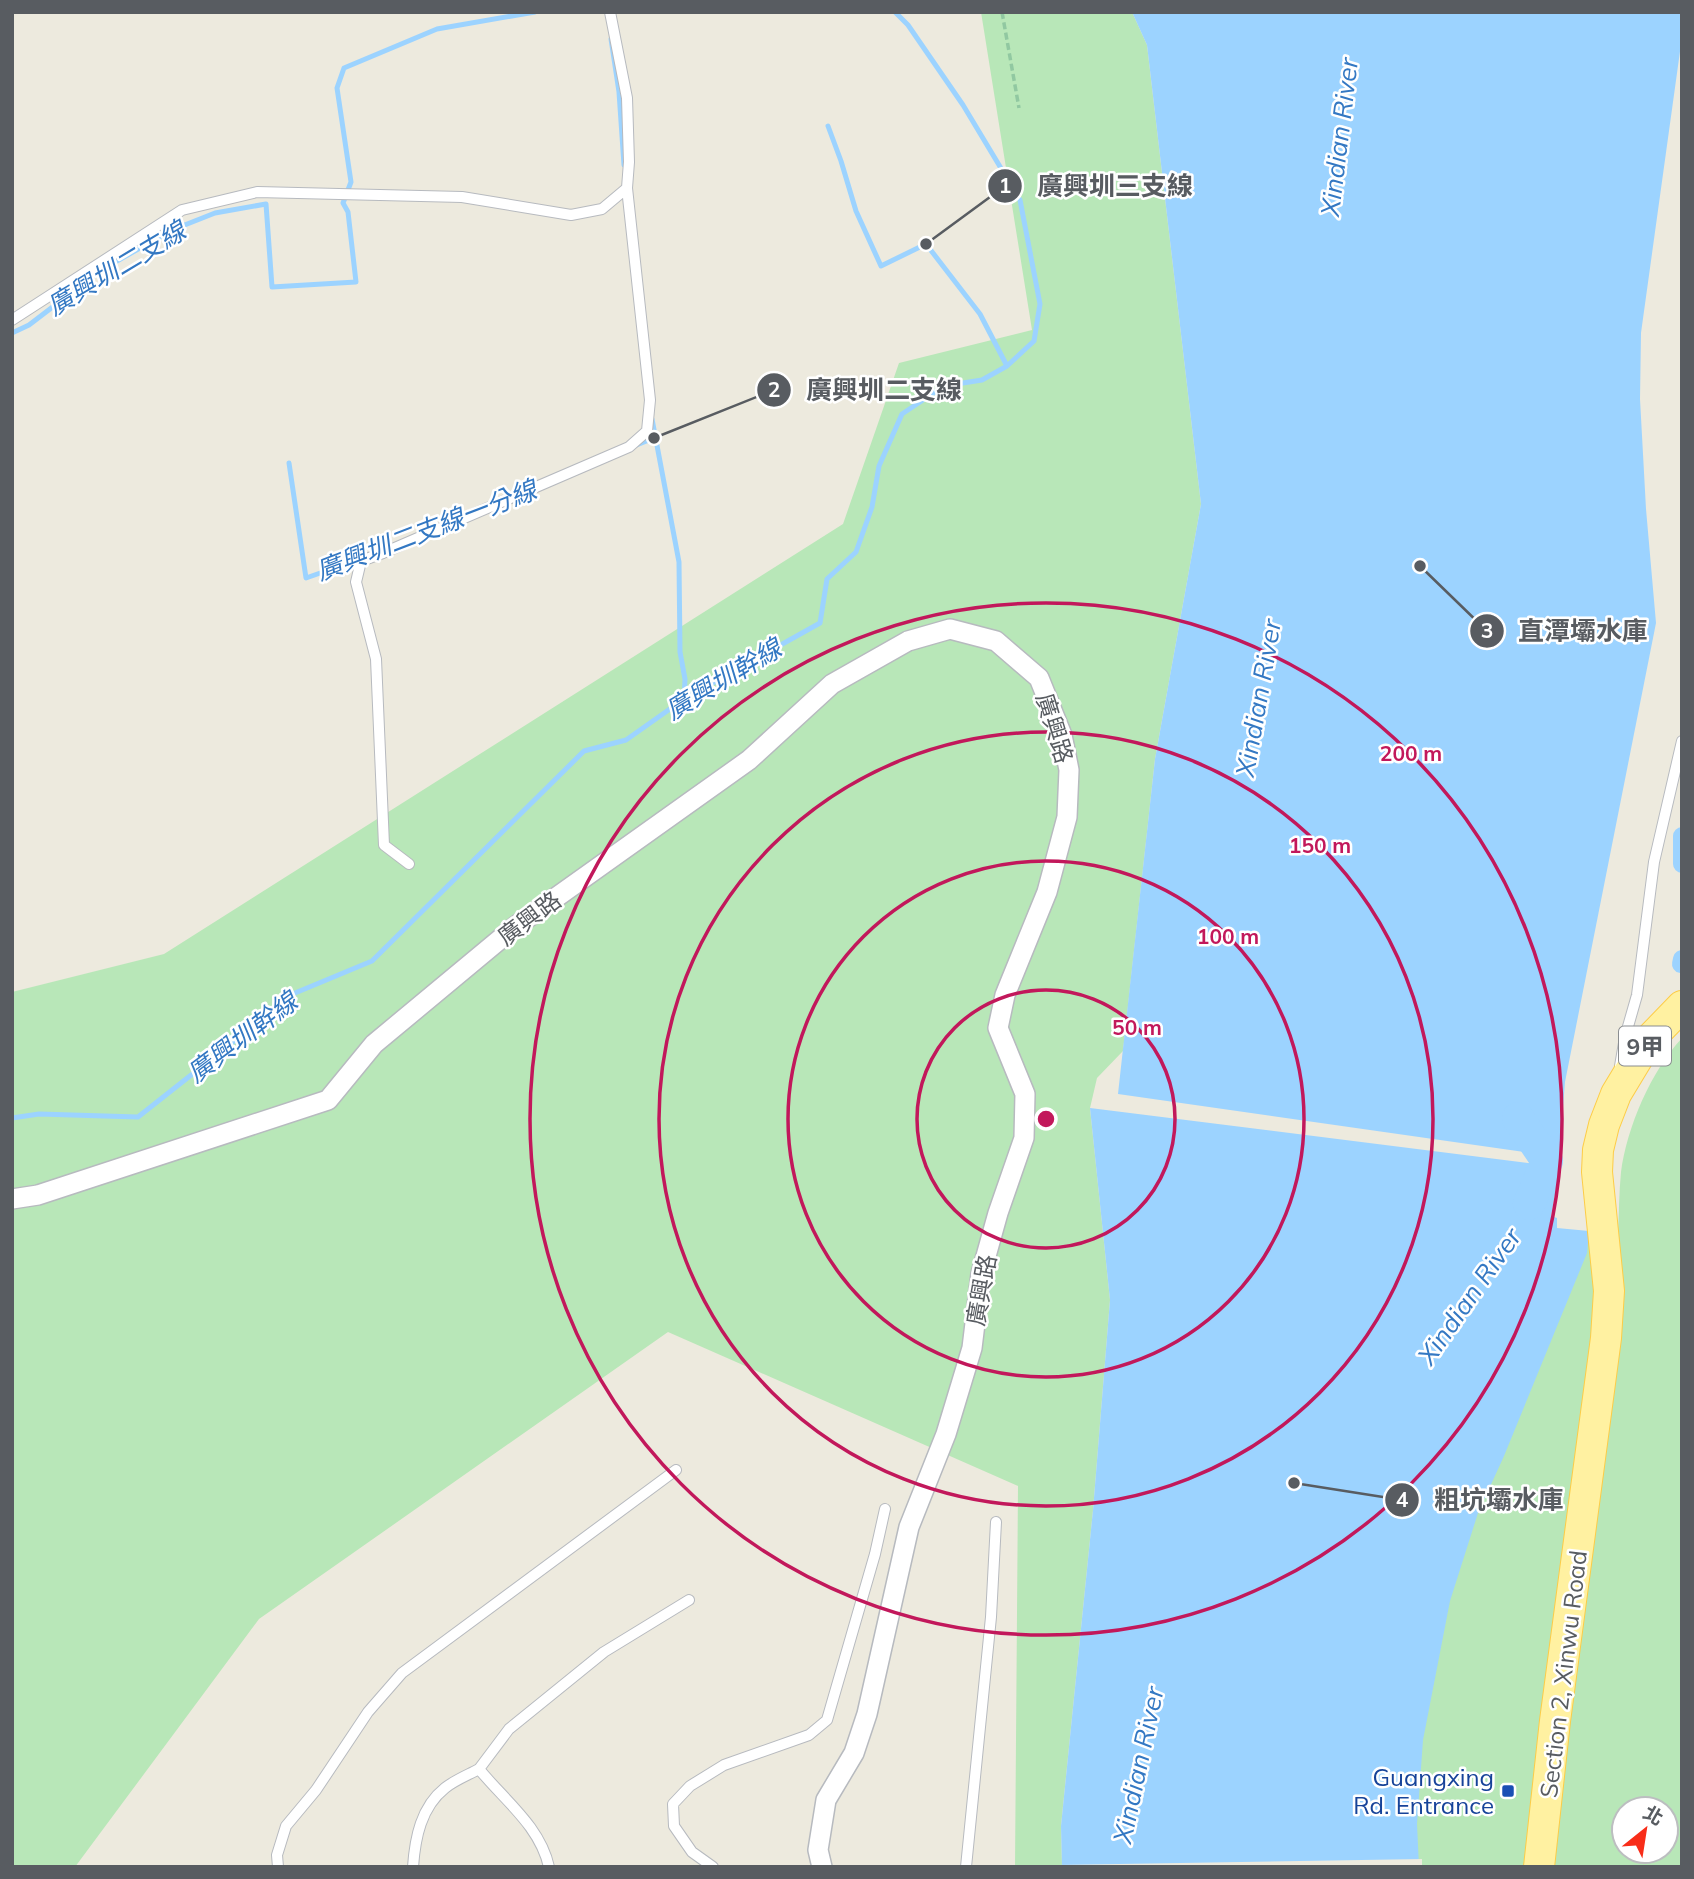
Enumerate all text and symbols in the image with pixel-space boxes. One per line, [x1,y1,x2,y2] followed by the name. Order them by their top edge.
[1313,54,1365,219] water label: Xindian River
[988,162,1207,209] callout: 廣興圳三支線
[1037,169,1193,202] text: 廣興圳三支線
[999,172,1011,198] text: 1
[41,212,194,322] water label: 廣興圳二支線
[757,366,976,413] callout: 廣興圳二支線
[806,373,962,406] text: 廣興圳二支線
[768,376,780,402] text: 2
[311,472,544,587] water label: 廣興圳二支線一分線
[1469,608,1662,655] callout: 直潭壩水庫
[1518,614,1648,647] text: 直潭壩水庫
[1228,615,1288,780] water label: Xindian River
[1481,617,1493,643] text: 3
[659,630,790,727] water label: 廣興圳幹線
[1030,689,1080,767] street label: 廣興路
[1380,740,1442,766] text: 200 m
[1289,832,1351,858] text: 150 m
[491,884,567,952] street label: 廣興路
[1197,923,1259,949] text: 100 m
[180,983,306,1089] water label: 廣興圳幹線
[1112,1014,1162,1040] text: 50 m
[1619,1026,1671,1065] road number: 9甲
[1034,1107,1058,1131] centre of rings
[1409,1220,1529,1371] water label: Xindian River
[960,1252,1002,1328] street label: 廣興路
[1385,1476,1578,1523] callout: 粗坑壩水庫
[1434,1483,1564,1516] text: 粗坑壩水庫
[1396,1486,1409,1512] text: 4
[1533,1548,1593,1800] street label: Section 2, Xinwu Road
[1105,1682,1171,1847] water label: Xindian River
[1353,1762,1494,1820] place label: Guangxing Rd. Entrance
[1500,1783,1516,1799] marker: Guangxing Rd. Entrance
[1610,1795,1680,1865] north arrow
[1639,1800,1668,1830] text: 北

